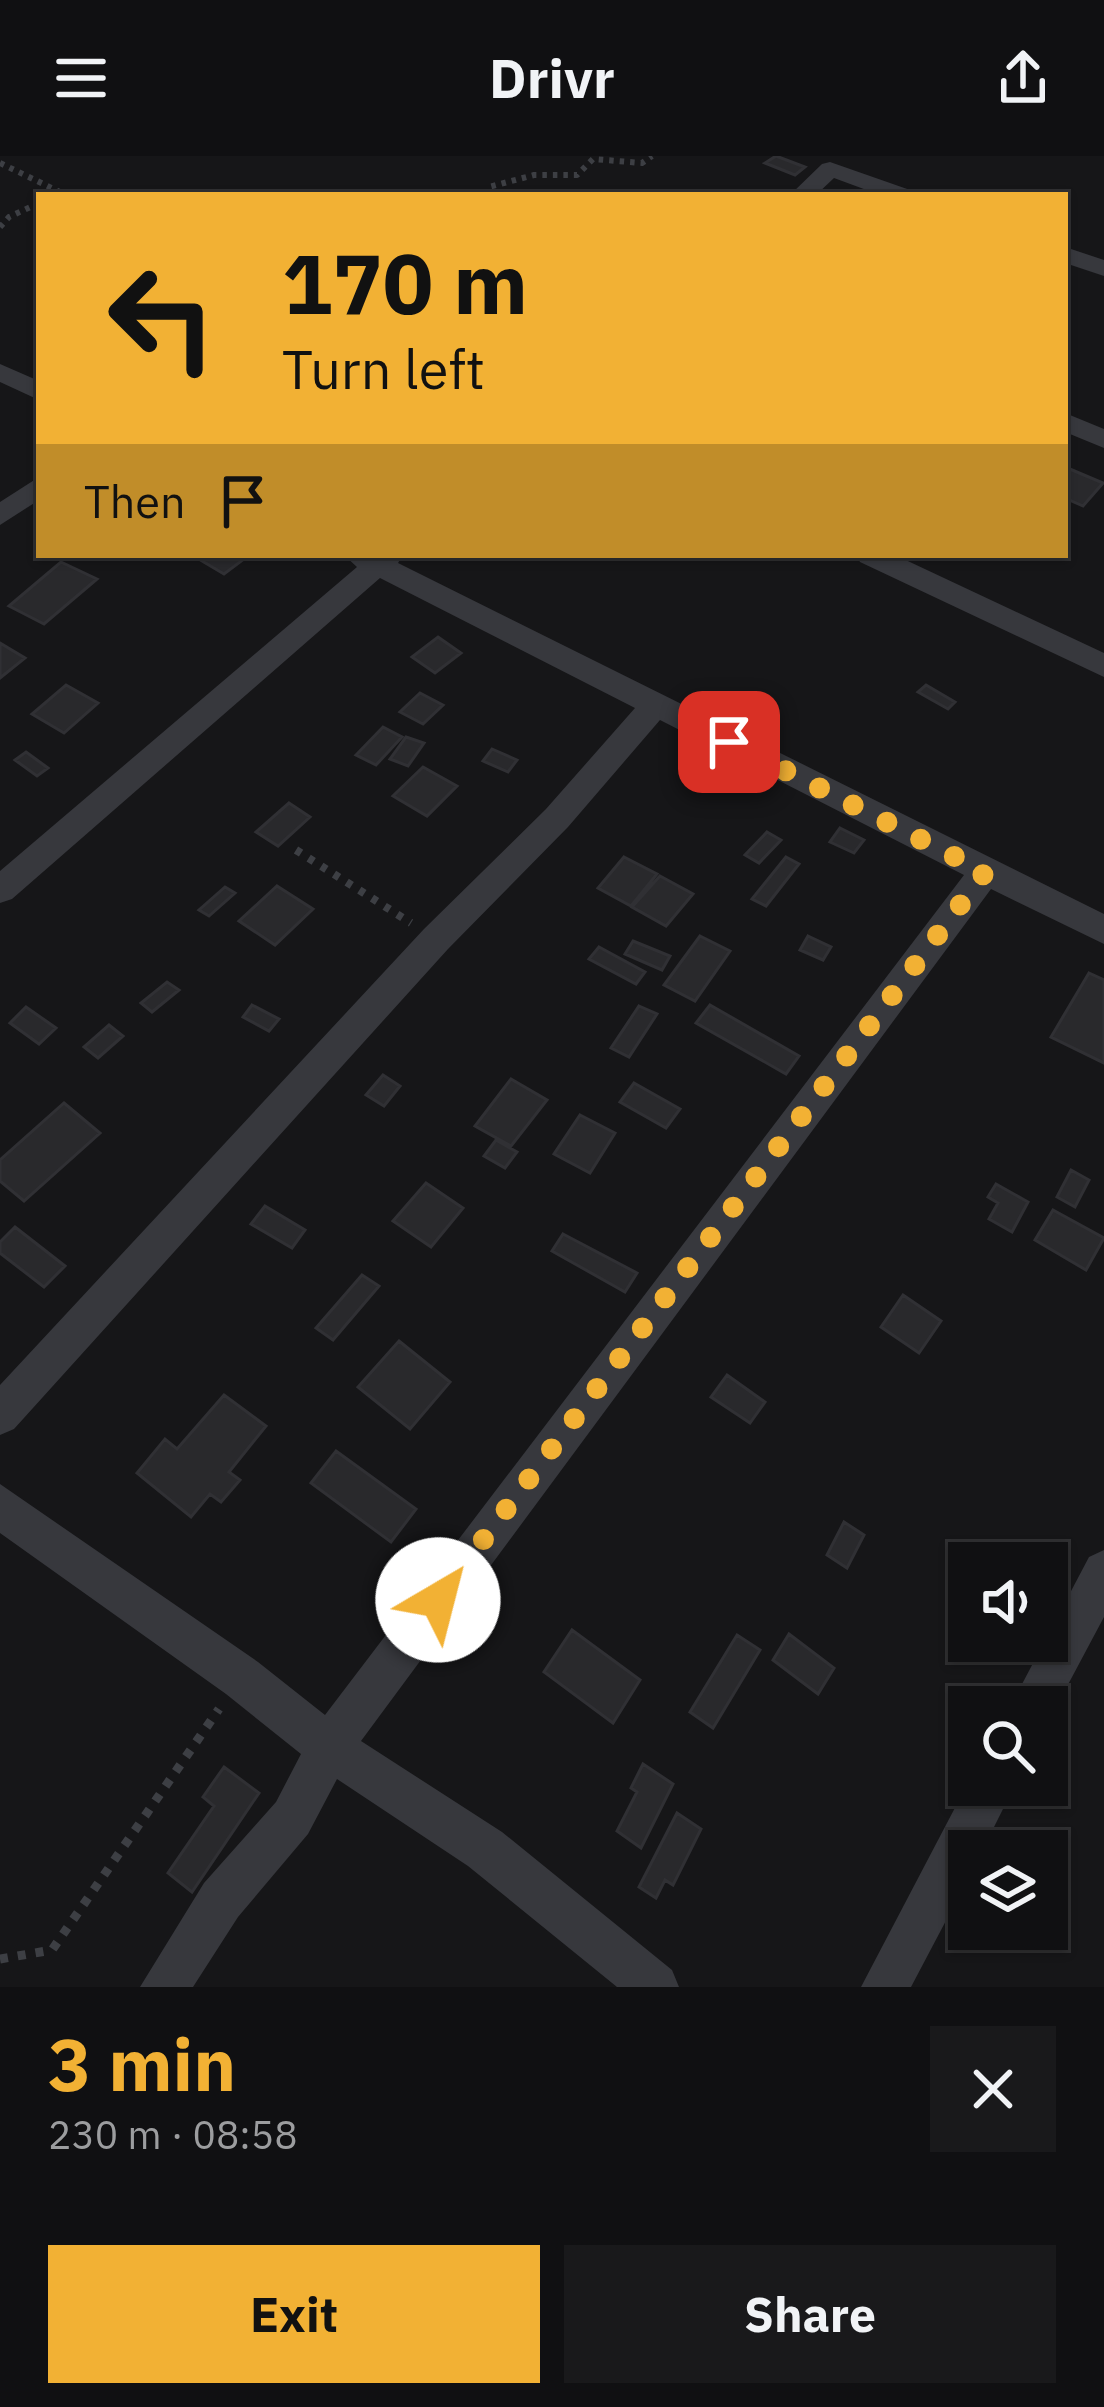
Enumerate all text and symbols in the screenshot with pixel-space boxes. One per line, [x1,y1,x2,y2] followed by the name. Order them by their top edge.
[489,43,615,113] text: Drivr
[48,45,114,111] icon: menu
[990,45,1056,111] icon: share
[282,228,528,337] text: 170 m
[84,240,240,396] icon: left
[282,334,485,404] text: Turn left
[210,468,276,534] icon: arrive
[84,472,186,530] text: Then
[678,691,780,793] pin
[696,709,762,775] icon: arrive
[375,1537,501,1663] position arrow
[948,1542,1068,1950] map controls
[948,1542,1068,1662] button: sound
[948,1686,1068,1806] button: search
[948,1830,1068,1950] button: layers
[48,2017,236,2111] text: 3 min
[930,2026,1056,2152] button: close
[48,2109,298,2160] text: 230 m · 08:58
[48,2245,540,2383] button: Exit
[564,2245,1056,2383] button: Share

